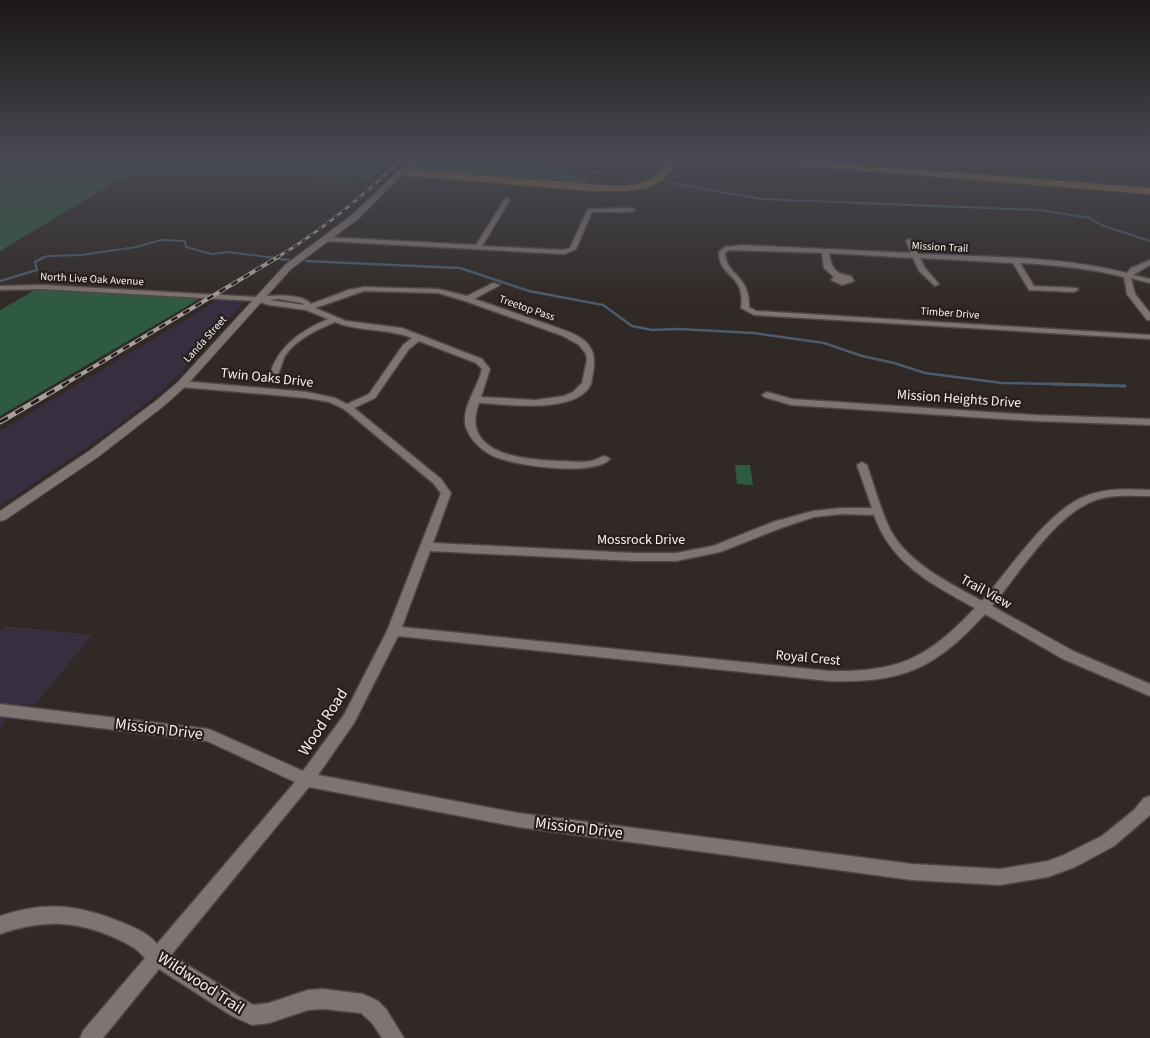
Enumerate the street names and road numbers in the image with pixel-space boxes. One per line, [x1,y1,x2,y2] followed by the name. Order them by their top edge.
[911,238,969,256] street label: Mission Trail
[40,269,145,289] street label: North Live Oak Avenue
[497,291,557,325] street label: Treetop Pass
[920,303,981,323] street label: Timber Drive
[180,312,230,366] street label: Landa Street
[220,363,314,393] street label: Twin Oaks Drive
[896,385,1022,413] street label: Mission Heights Drive
[597,530,685,550] street label: Mossrock Drive
[957,570,1015,614] street label: Trail View
[775,645,842,671] street label: Royal Crest
[293,684,353,760] street label: Wood Road
[114,713,204,745] street label: Mission Drive
[534,812,624,844] street label: Mission Drive
[153,947,249,1019] street label: Wildwood Trail

